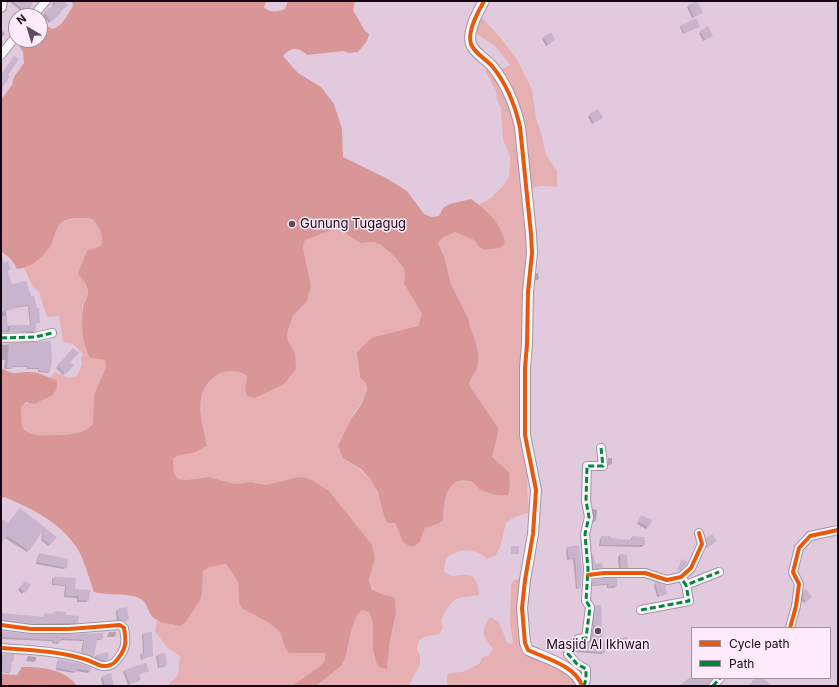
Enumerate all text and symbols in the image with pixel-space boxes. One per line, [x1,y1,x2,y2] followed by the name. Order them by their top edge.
[8,8,48,48] north arrow
[14,11,29,27] text: N
[300,216,406,232] place label: Gunung Tugagug
[287,219,297,229] marker: Gunung Tugagug
[593,626,603,636] marker: Masjid Al Ikhwan
[691,627,831,679] legend
[729,636,790,651] text: Cycle path
[546,637,650,653] place label: Masjid Al Ikhwan
[729,656,754,671] text: Path

